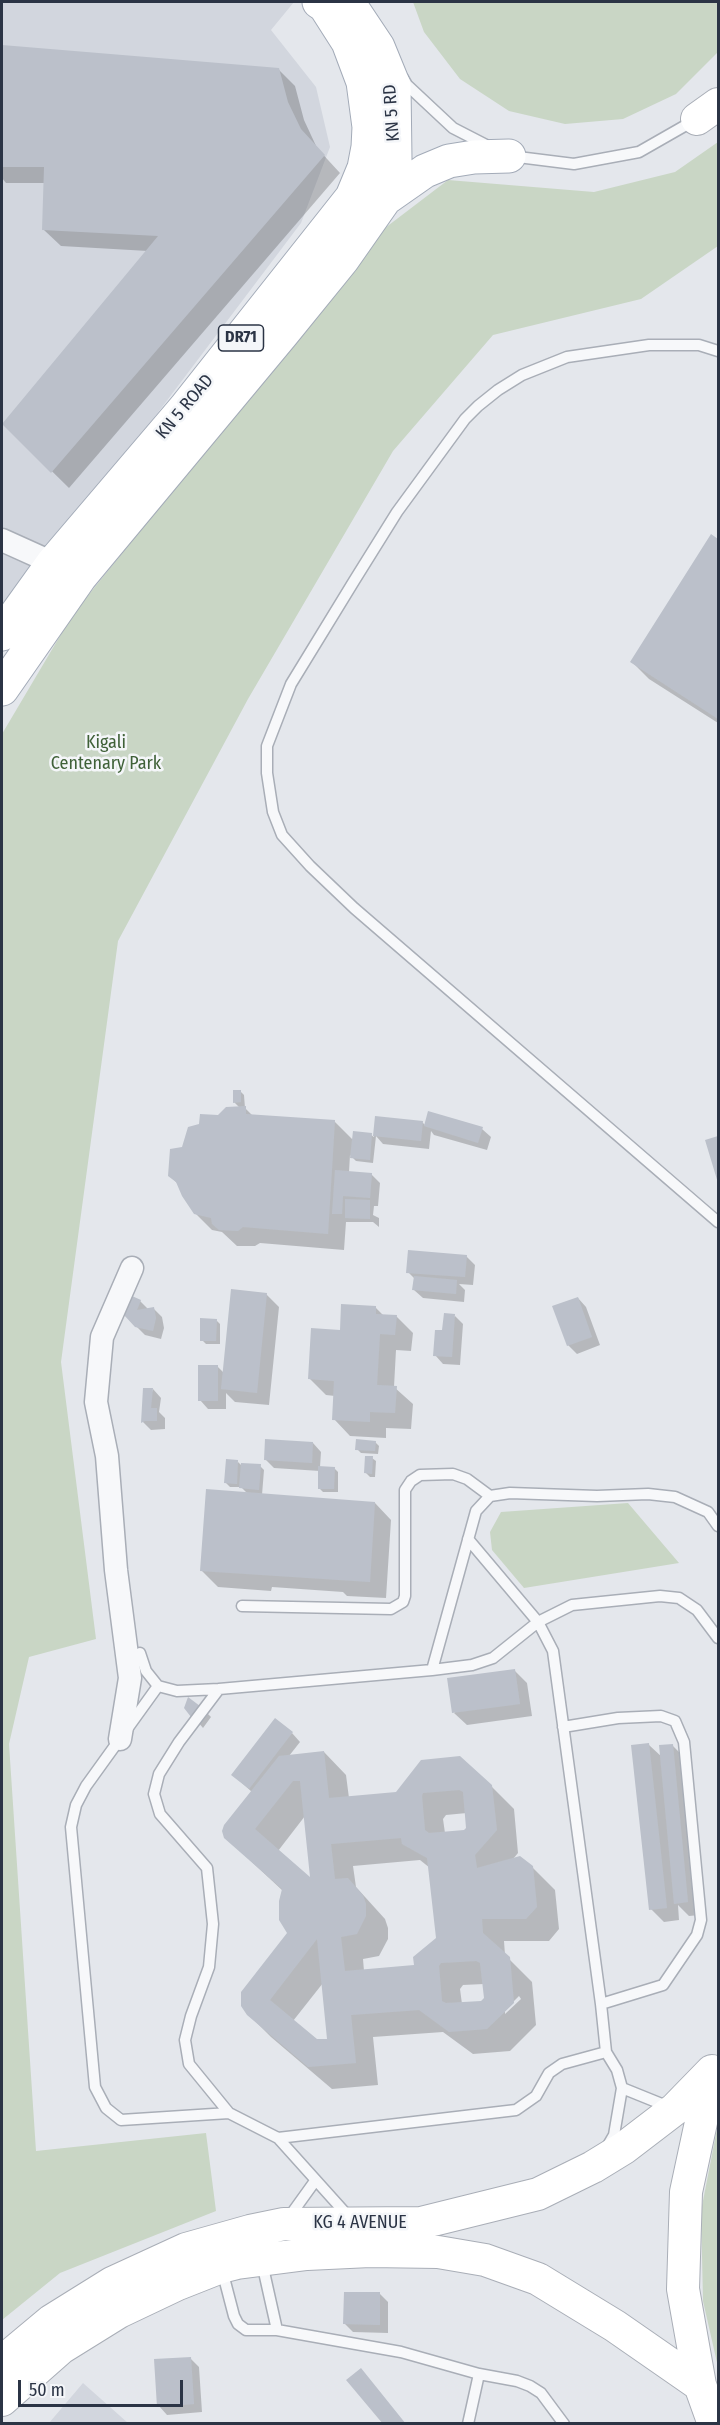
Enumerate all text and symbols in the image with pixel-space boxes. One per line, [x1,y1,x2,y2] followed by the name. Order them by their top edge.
[379,84,405,142] street label: KN 5 RD
[218,325,264,351] road number: DR71
[152,370,218,444] street label: KN 5 ROAD
[51,732,161,774] park label: Kigali Centenary Park
[313,2212,407,2234] street label: KG 4 AVENUE
[21,2368,186,2406] scale bar
[29,2379,65,2401] text: 50 m

